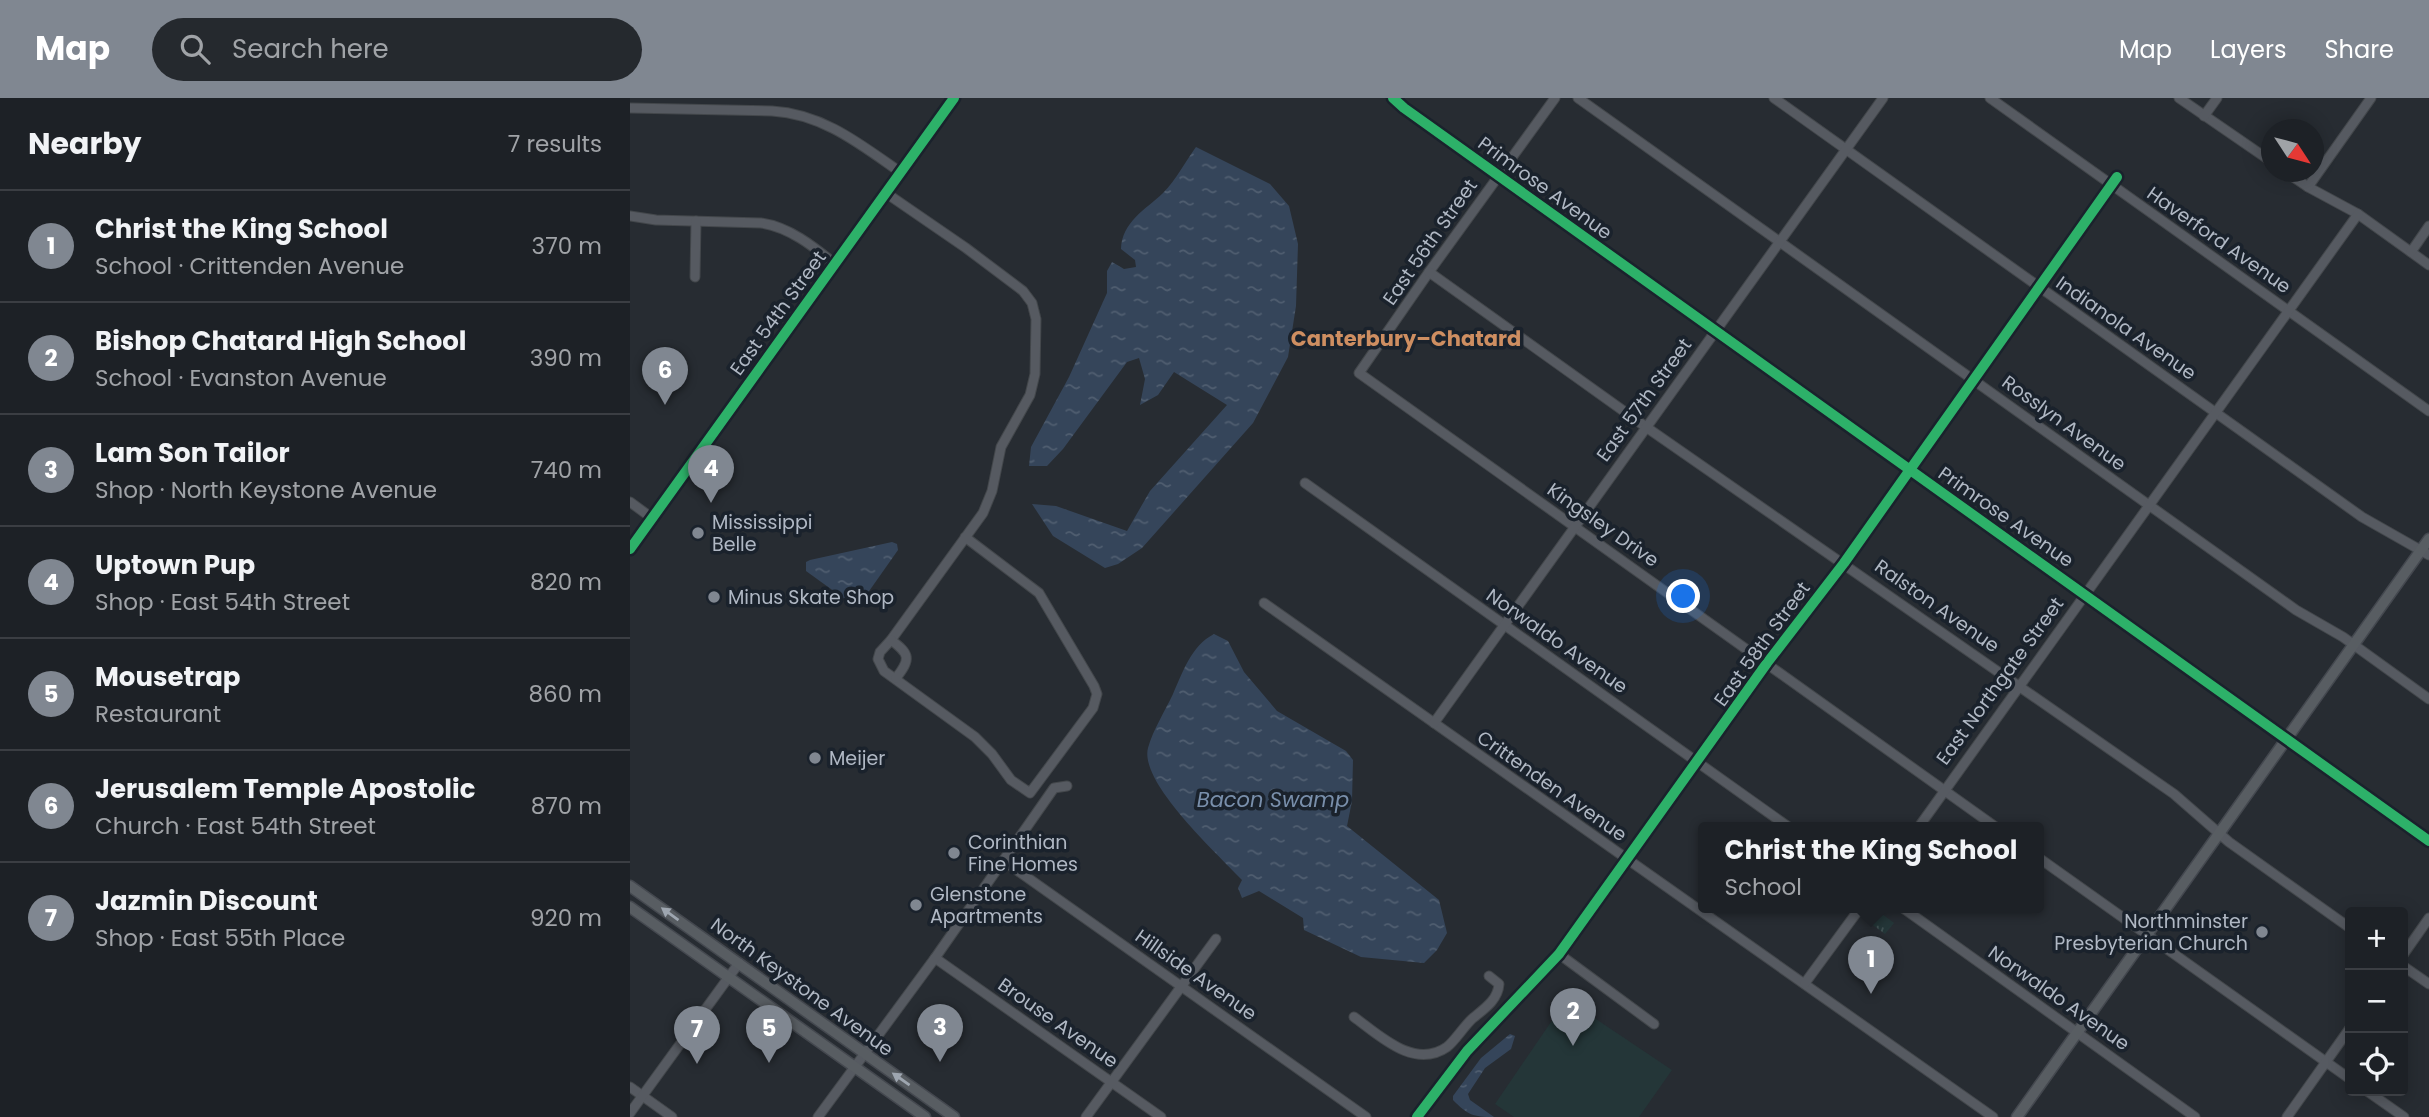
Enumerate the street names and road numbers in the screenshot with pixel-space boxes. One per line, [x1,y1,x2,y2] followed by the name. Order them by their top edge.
[1472,130,1618,246] street label: Primrose Avenue
[1376,173,1484,310] street label: East 56th Street
[2142,180,2296,300] street label: Haverford Avenue
[724,245,833,381] street label: East 54th Street
[2050,269,2202,387] street label: Indianola Avenue
[1590,333,1698,467] street label: East 57th Street
[1996,369,2132,477] street label: Rosslyn Avenue
[1933,460,2079,574] street label: Primrose Avenue
[1542,476,1664,574] street label: Kingsley Drive
[1869,553,2005,659] street label: Ralston Avenue
[1708,576,1817,712] street label: East 58th Street
[1481,582,1633,700] street label: Norwaldo Avenue
[1930,592,2070,770] street label: East Northgate Street
[1472,724,1632,848] street label: Crittenden Avenue
[705,911,899,1063] street label: North Keystone Avenue
[1130,923,1262,1027] street label: Hillside Avenue
[1983,939,2135,1057] street label: Norwaldo Avenue
[992,971,1124,1075] street label: Brouse Avenue

